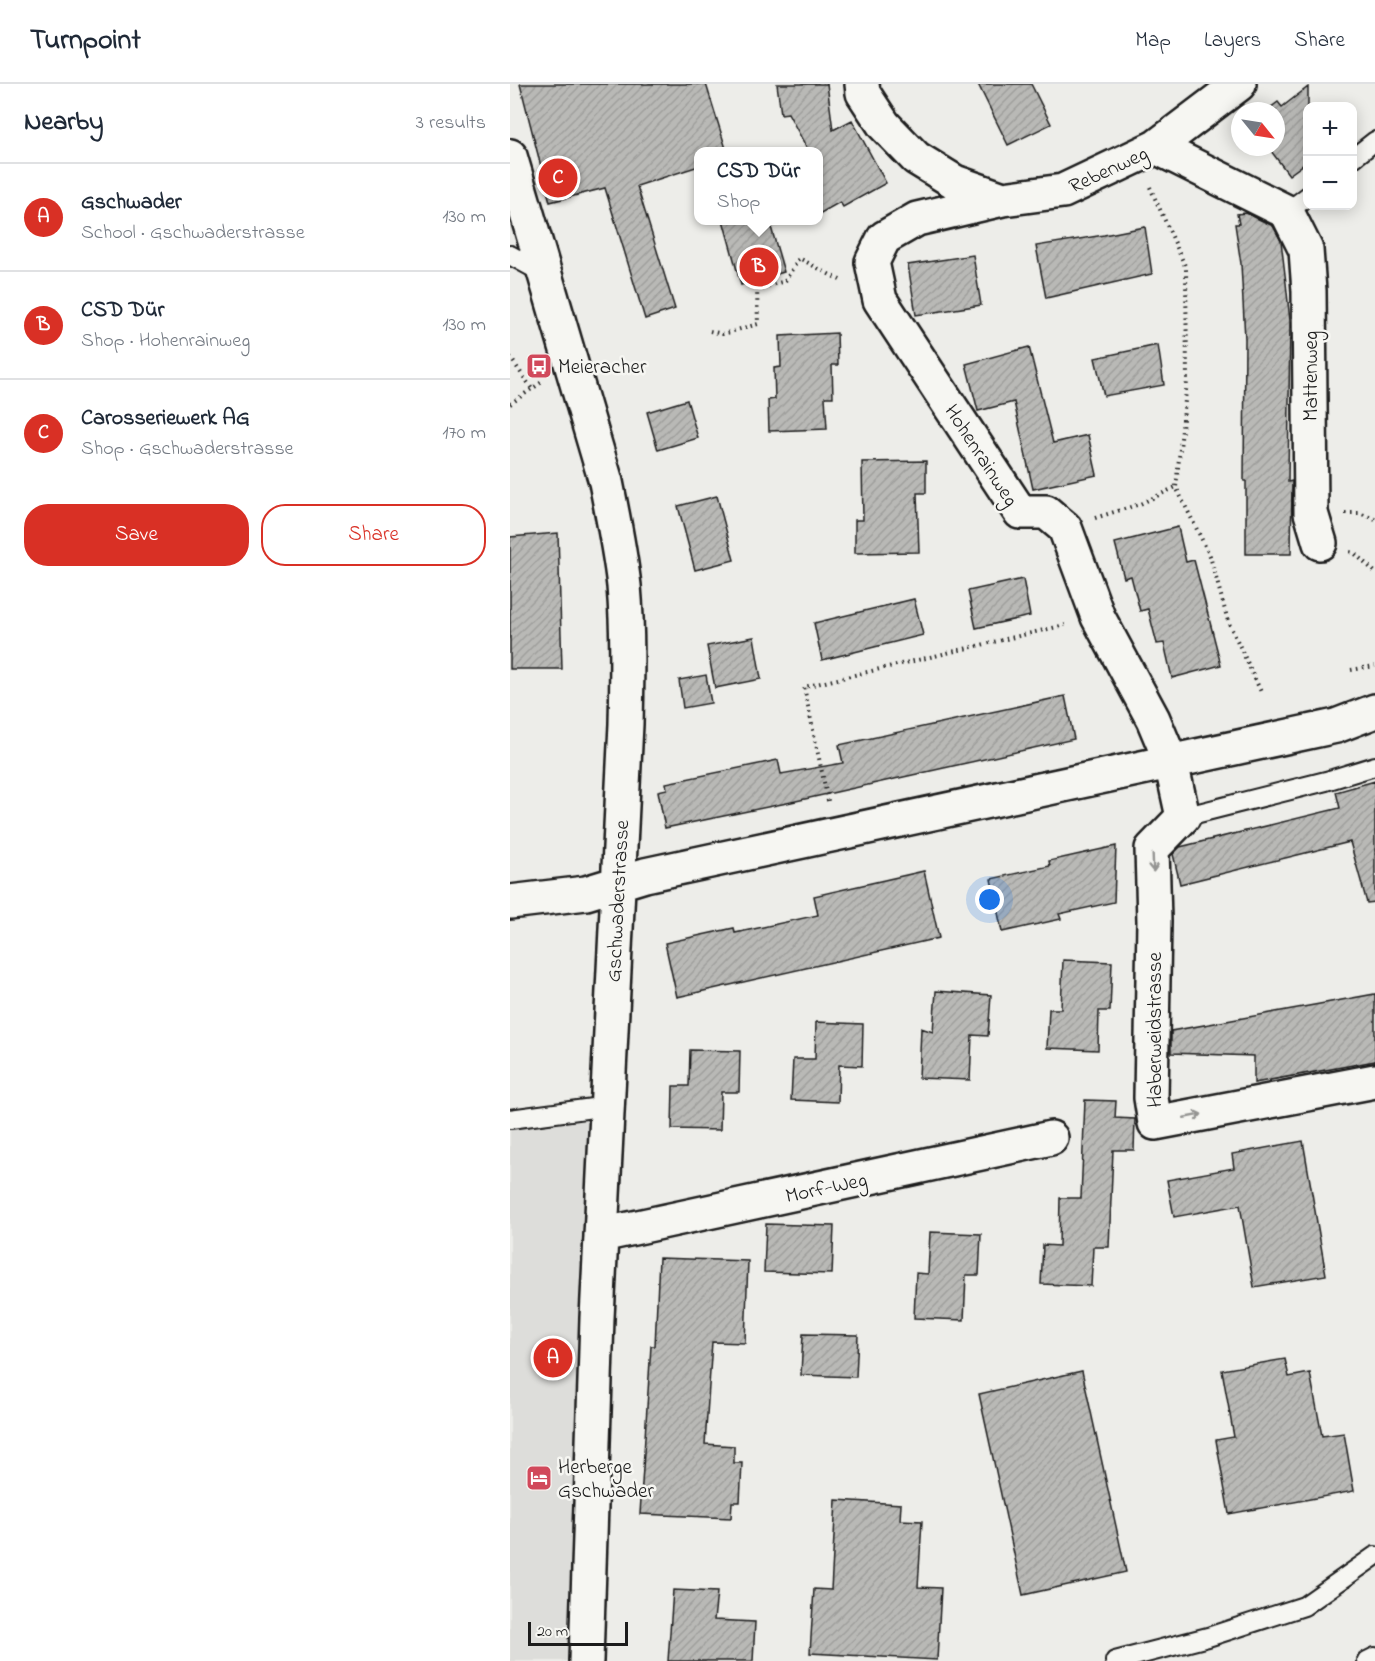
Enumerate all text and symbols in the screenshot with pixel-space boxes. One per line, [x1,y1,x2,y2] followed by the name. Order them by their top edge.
[30,21,141,62] text: Turnpoint
[1135,26,1171,56] text: Map
[1204,26,1261,56] text: Layers
[1294,26,1345,56] text: Share
[1231,102,1285,156] north arrow
[1303,102,1357,210] map controls
[1303,102,1357,156] button: +
[24,104,103,142] text: Nearby
[416,109,486,138] text: 3 results
[1064,139,1154,204] street label: Rebenweg
[694,147,823,225] popup
[538,156,578,200] pin: C
[717,156,800,188] text: CSD Dür
[1303,156,1357,210] button: −
[81,187,182,219] text: Gschwader
[717,188,760,217] text: Shop
[37,203,50,232] text: A
[442,203,486,232] text: 130 m
[81,219,305,248] text: School · Gschwaderstrasse
[740,244,778,290] pin: B
[81,295,164,327] text: CSD Dür
[37,311,50,340] text: B
[442,311,486,340] text: 130 m
[81,327,250,356] text: Shop · Hohenrainweg
[1297,331,1329,421] street label: Mattenweg
[524,351,554,381] bus stop icon: Meieracher
[558,353,647,383] place label: Meieracher
[934,399,1025,514] street label: Hohenrainweg
[81,403,250,435] text: Carosseriewerk AG
[38,419,49,448] text: C
[442,419,486,448] text: 170 m
[81,435,294,464] text: Shop · Gschwaderstrasse
[24,504,249,566] button: Save
[261,504,486,566] button: Share
[600,819,638,983] street label: Gschwaderstrasse
[1147,853,1158,873] one-way arrow
[975,885,1004,914] your location
[1141,952,1171,1108] street label: Haberweidstrasse
[1183,1110,1203,1121] one-way arrow
[783,1166,871,1214] street label: Morf-Weg
[534,1336,573,1380] pin: A
[558,1453,654,1507] place label: Herberge Gschwader
[524,1463,554,1493] hotel icon: Herberge Gschwader
[528,1619,628,1646] scale bar
[537,1620,568,1644] text: 20 m

